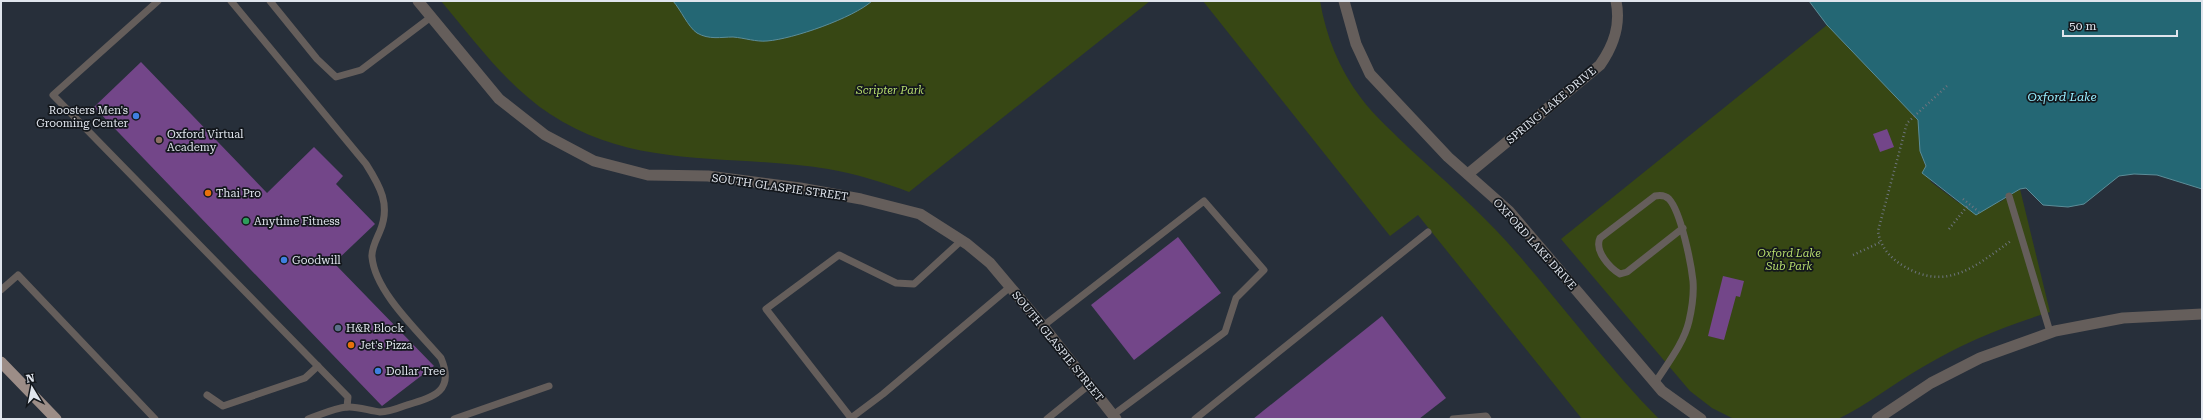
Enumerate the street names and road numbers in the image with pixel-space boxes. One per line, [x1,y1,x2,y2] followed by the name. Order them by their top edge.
[1504,64,1599,147] street label: SPRING LAKE DRIVE
[711,171,849,204] street label: SOUTH GLASPIE STREET
[1490,196,1579,293] street label: OXFORD LAKE DRIVE
[1009,289,1106,404] street label: SOUTH GLASPIE STREET

